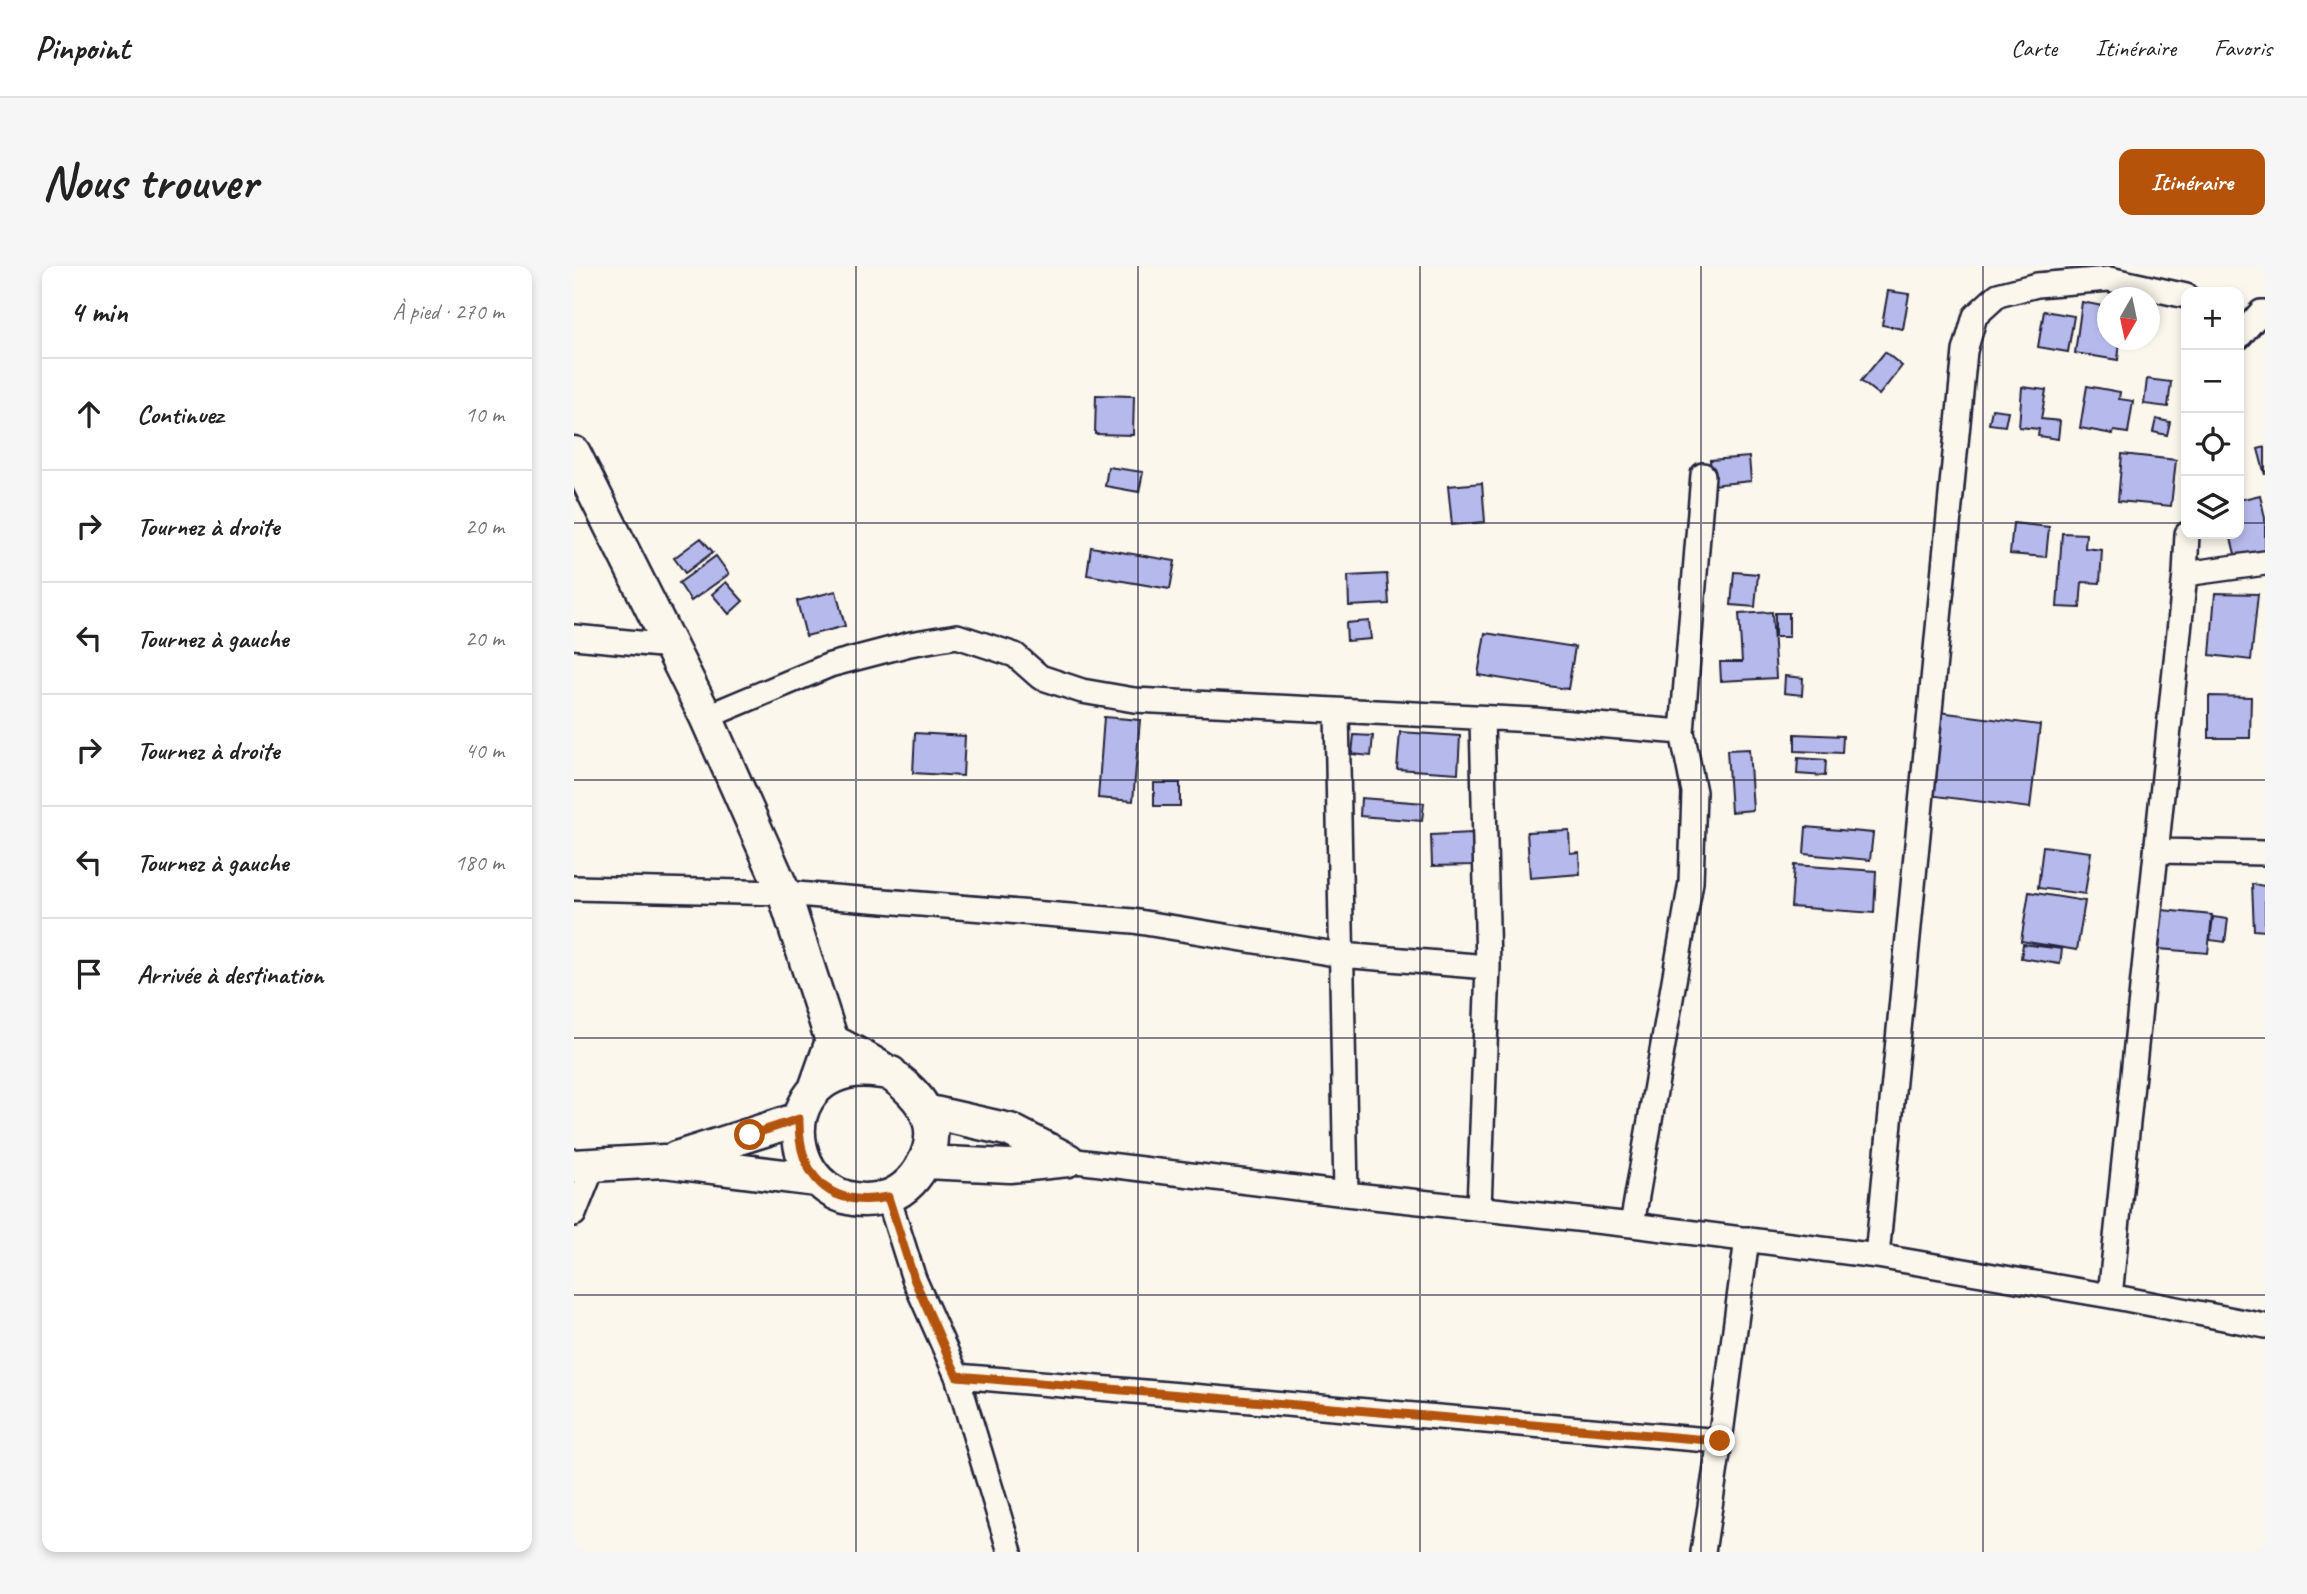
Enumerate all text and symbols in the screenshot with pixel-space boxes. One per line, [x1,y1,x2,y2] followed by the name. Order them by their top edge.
[35,27,129,69] text: Pinpoint
[2011,33,2057,63] text: Carte
[2095,33,2176,63] text: Itinéraire
[2214,33,2272,63] text: Favoris
[2119,149,2265,215] button: Itinéraire
[42,151,257,213] text: Nous trouver
[2097,287,2160,350] north arrow
[2181,287,2244,539] map controls
[2181,287,2244,350] button: +
[70,293,127,331] text: 4 min
[392,297,504,326] text: À pied · 270 m
[2181,350,2244,413] button: −
[70,395,108,433] icon: ahead
[137,398,223,431] text: Continuez
[465,400,504,429] text: 10 m
[2181,413,2244,476] button: locate
[2181,476,2244,539] button: layers
[70,507,108,545] icon: right
[137,510,279,543] text: Tournez à droite
[465,512,504,541] text: 20 m
[70,619,108,657] icon: left
[137,622,288,655] text: Tournez à gauche
[465,624,504,653] text: 20 m
[70,731,108,769] icon: right
[137,734,279,767] text: Tournez à droite
[465,736,504,765] text: 40 m
[70,843,108,881] icon: left
[137,846,288,879] text: Tournez à gauche
[455,848,504,877] text: 180 m
[70,955,108,993] icon: arrive
[137,958,323,991] text: Arrivée à destination
[734,1119,765,1150] route start
[1704,1425,1735,1456] route end

